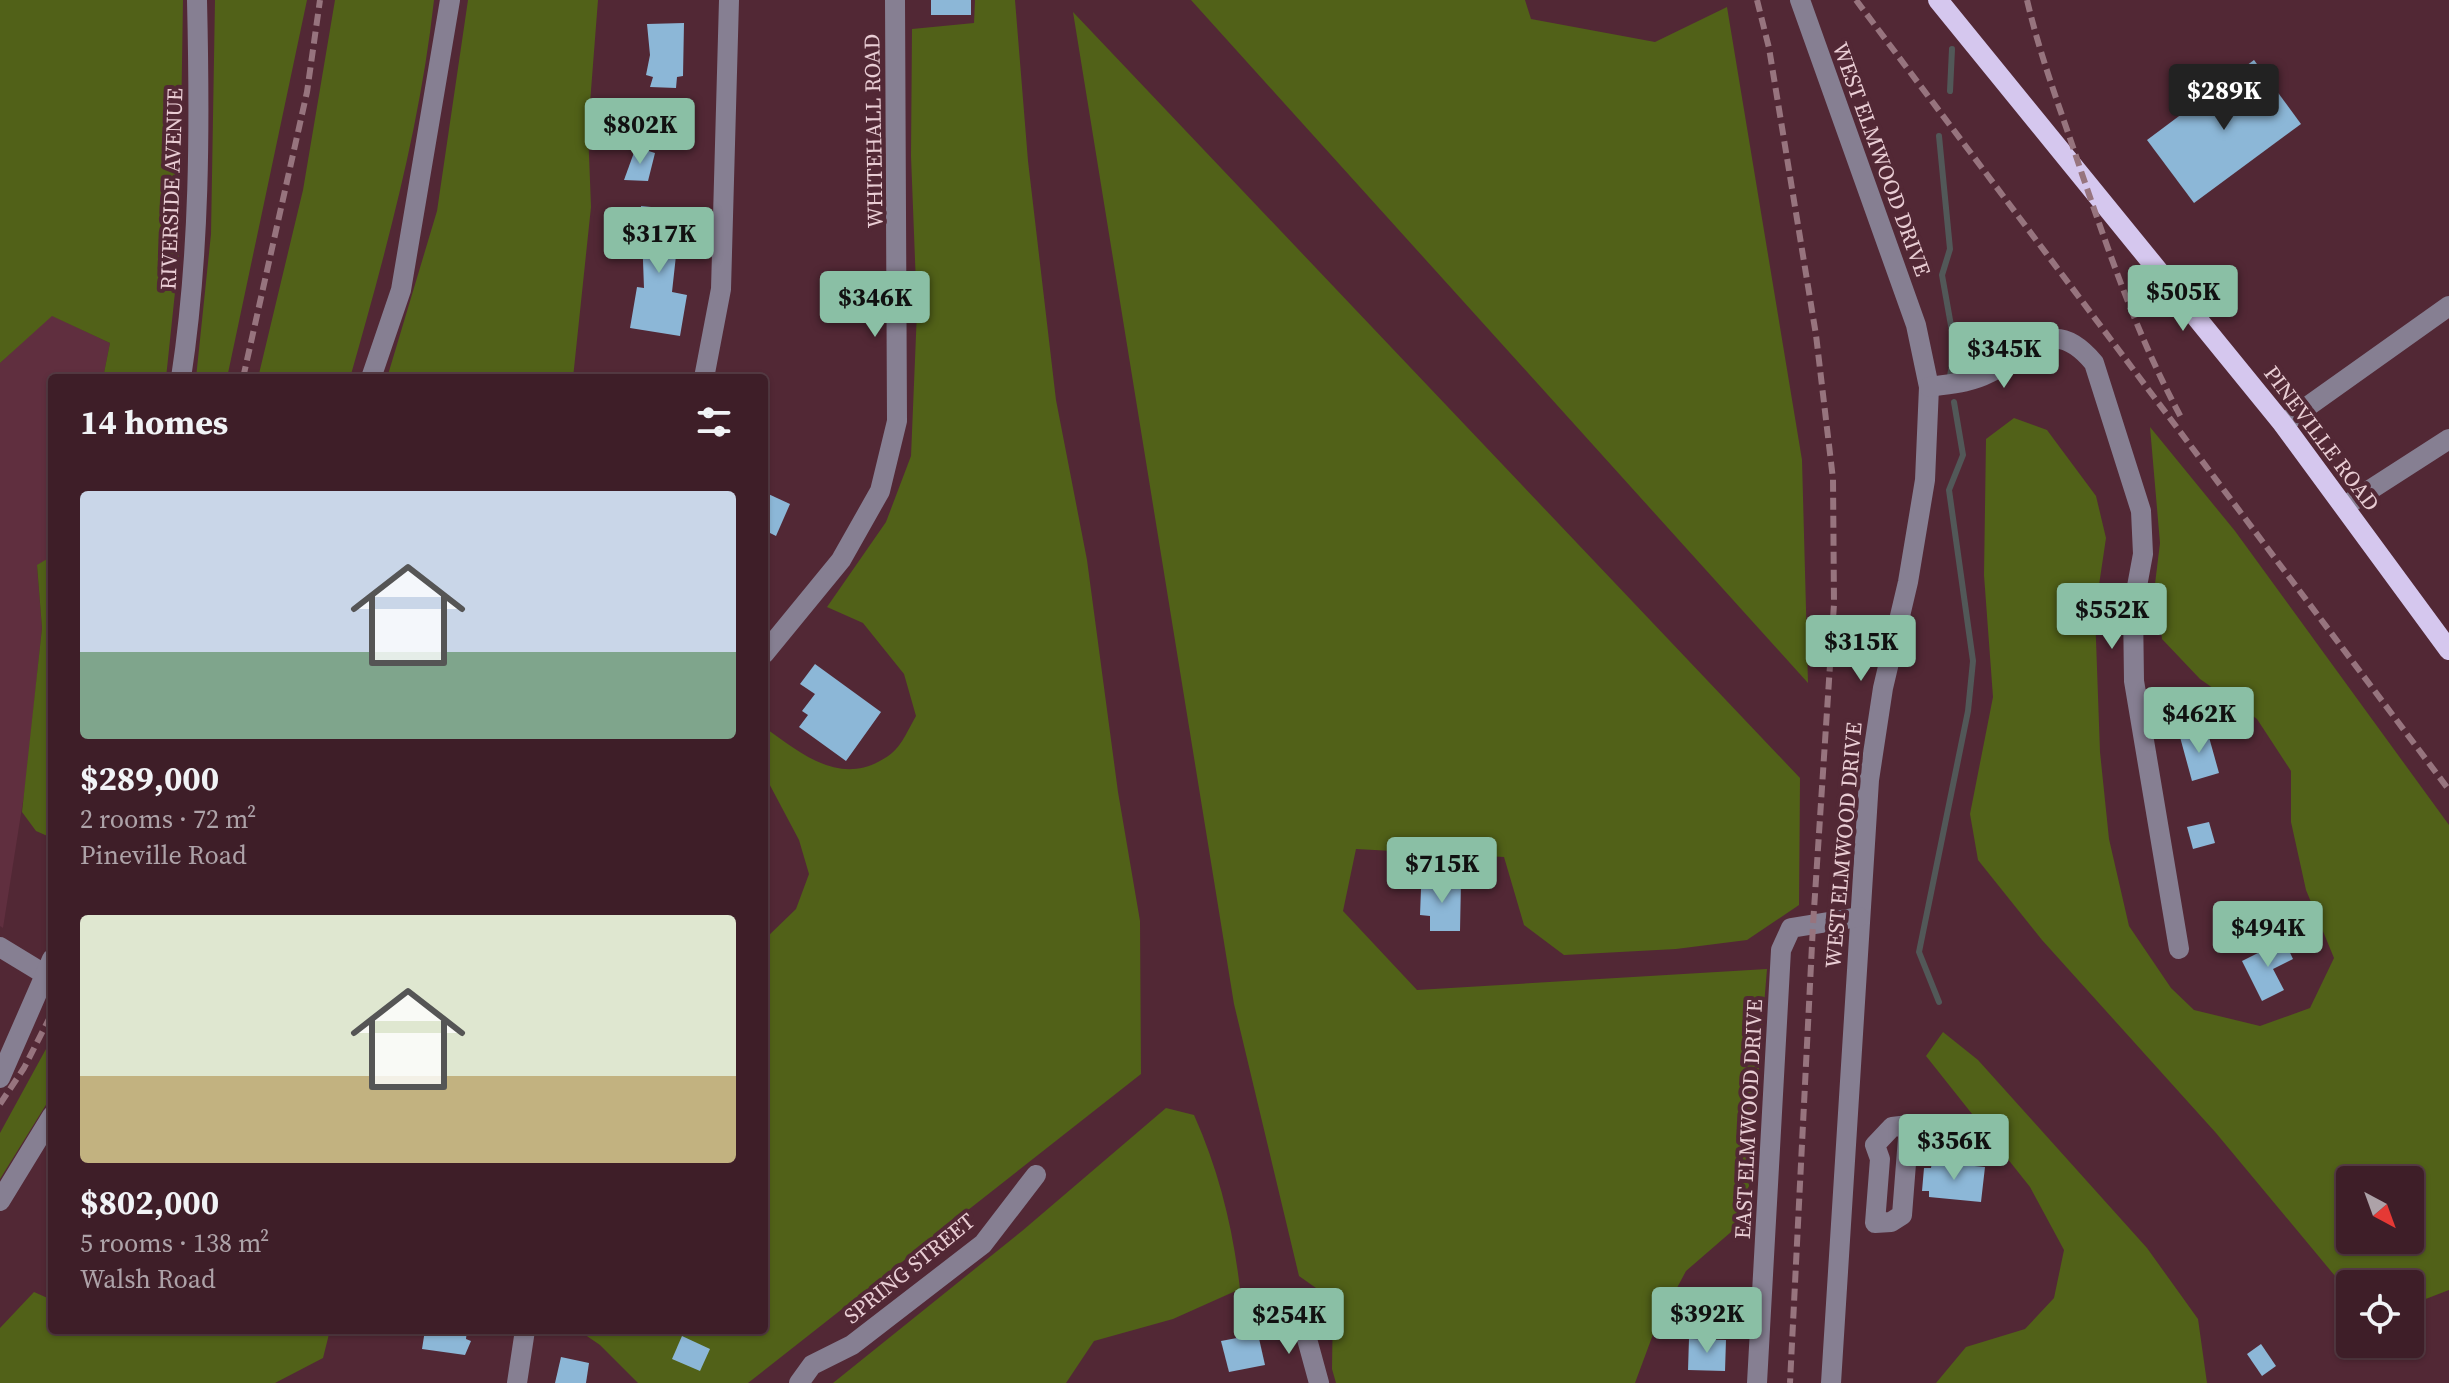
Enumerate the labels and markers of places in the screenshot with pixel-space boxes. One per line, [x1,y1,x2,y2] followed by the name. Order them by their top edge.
[2168,64,2280,132] pin: $289K
[584,98,696,166] pin: $802K
[603,207,715,275] pin: $317K
[2127,265,2239,333] pin: $505K
[819,271,931,339] pin: $346K
[1948,322,2060,390] pin: $345K
[2056,583,2168,651] pin: $552K
[1805,615,1917,683] pin: $315K
[2143,687,2255,755] pin: $462K
[1386,837,1498,905] pin: $715K
[2212,901,2324,969] pin: $494K
[1898,1114,2010,1182] pin: $356K
[1651,1287,1763,1355] pin: $392K
[1233,1288,1345,1356] pin: $254K

